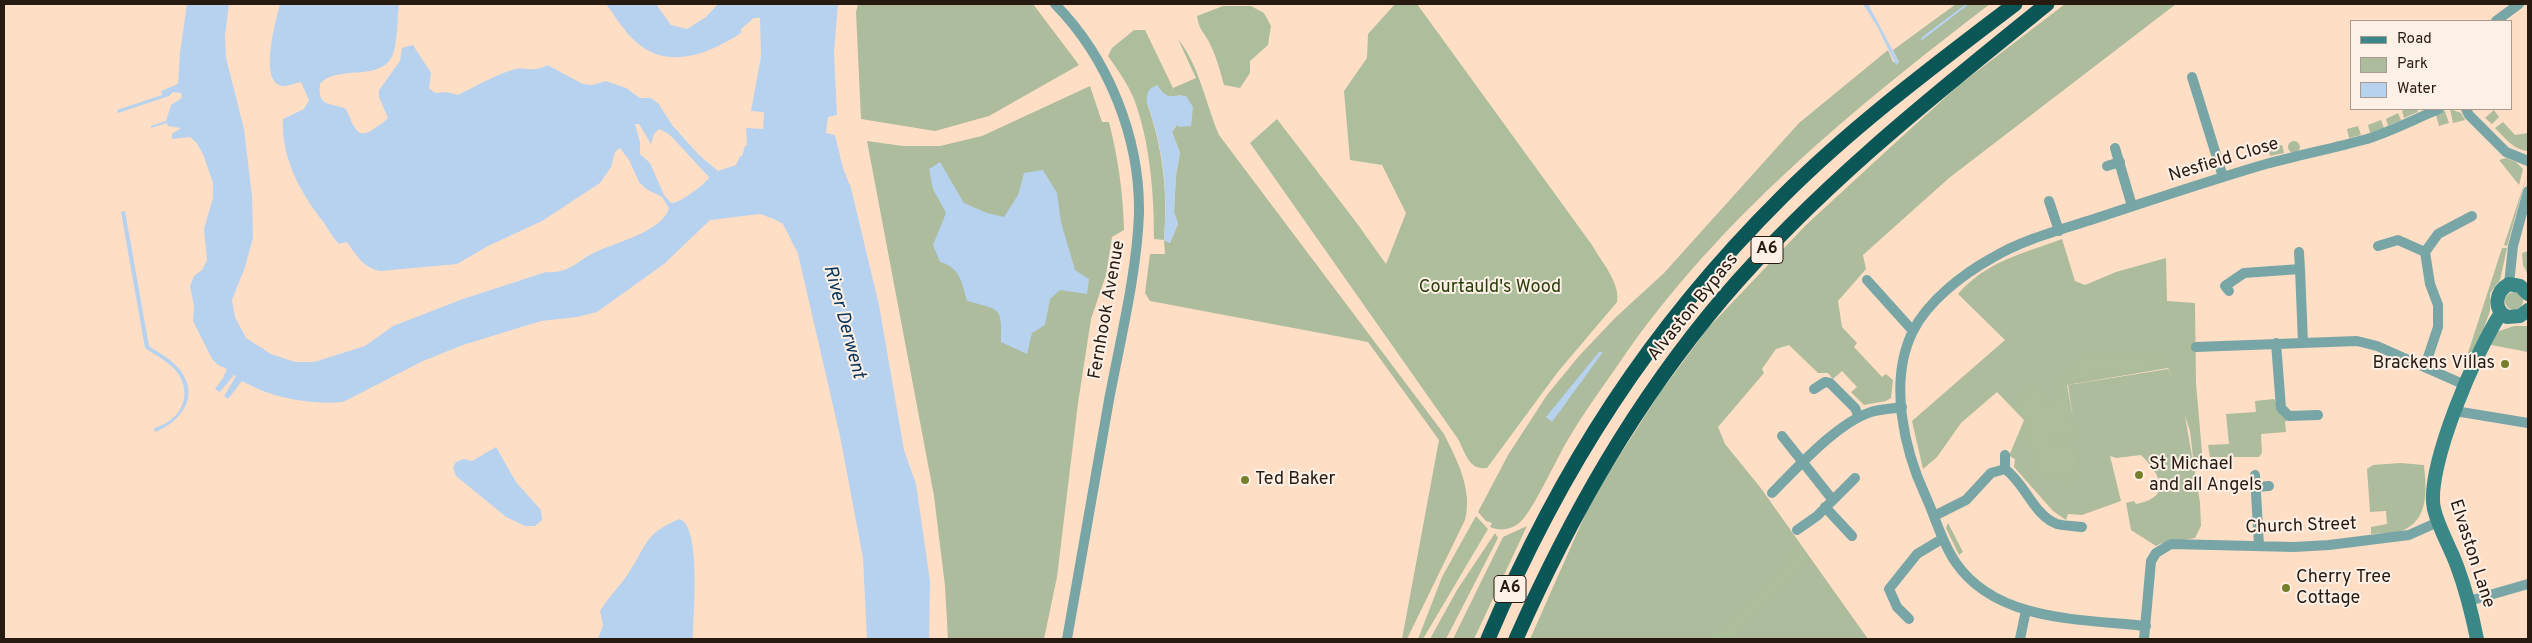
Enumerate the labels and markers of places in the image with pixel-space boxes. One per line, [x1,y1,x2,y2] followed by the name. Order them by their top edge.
[2372,353,2495,375] place label: Brackens Villas
[2499,358,2511,370] marker: Brackens Villas
[2149,454,2262,496] place label: St Michael and all Angels
[1255,469,1336,491] place label: Ted Baker
[2133,469,2145,481] marker: St Michael and all Angels
[1239,474,1251,486] marker: Ted Baker
[2296,567,2391,610] place label: Cherry Tree Cottage
[2280,582,2292,594] marker: Cherry Tree Cottage

